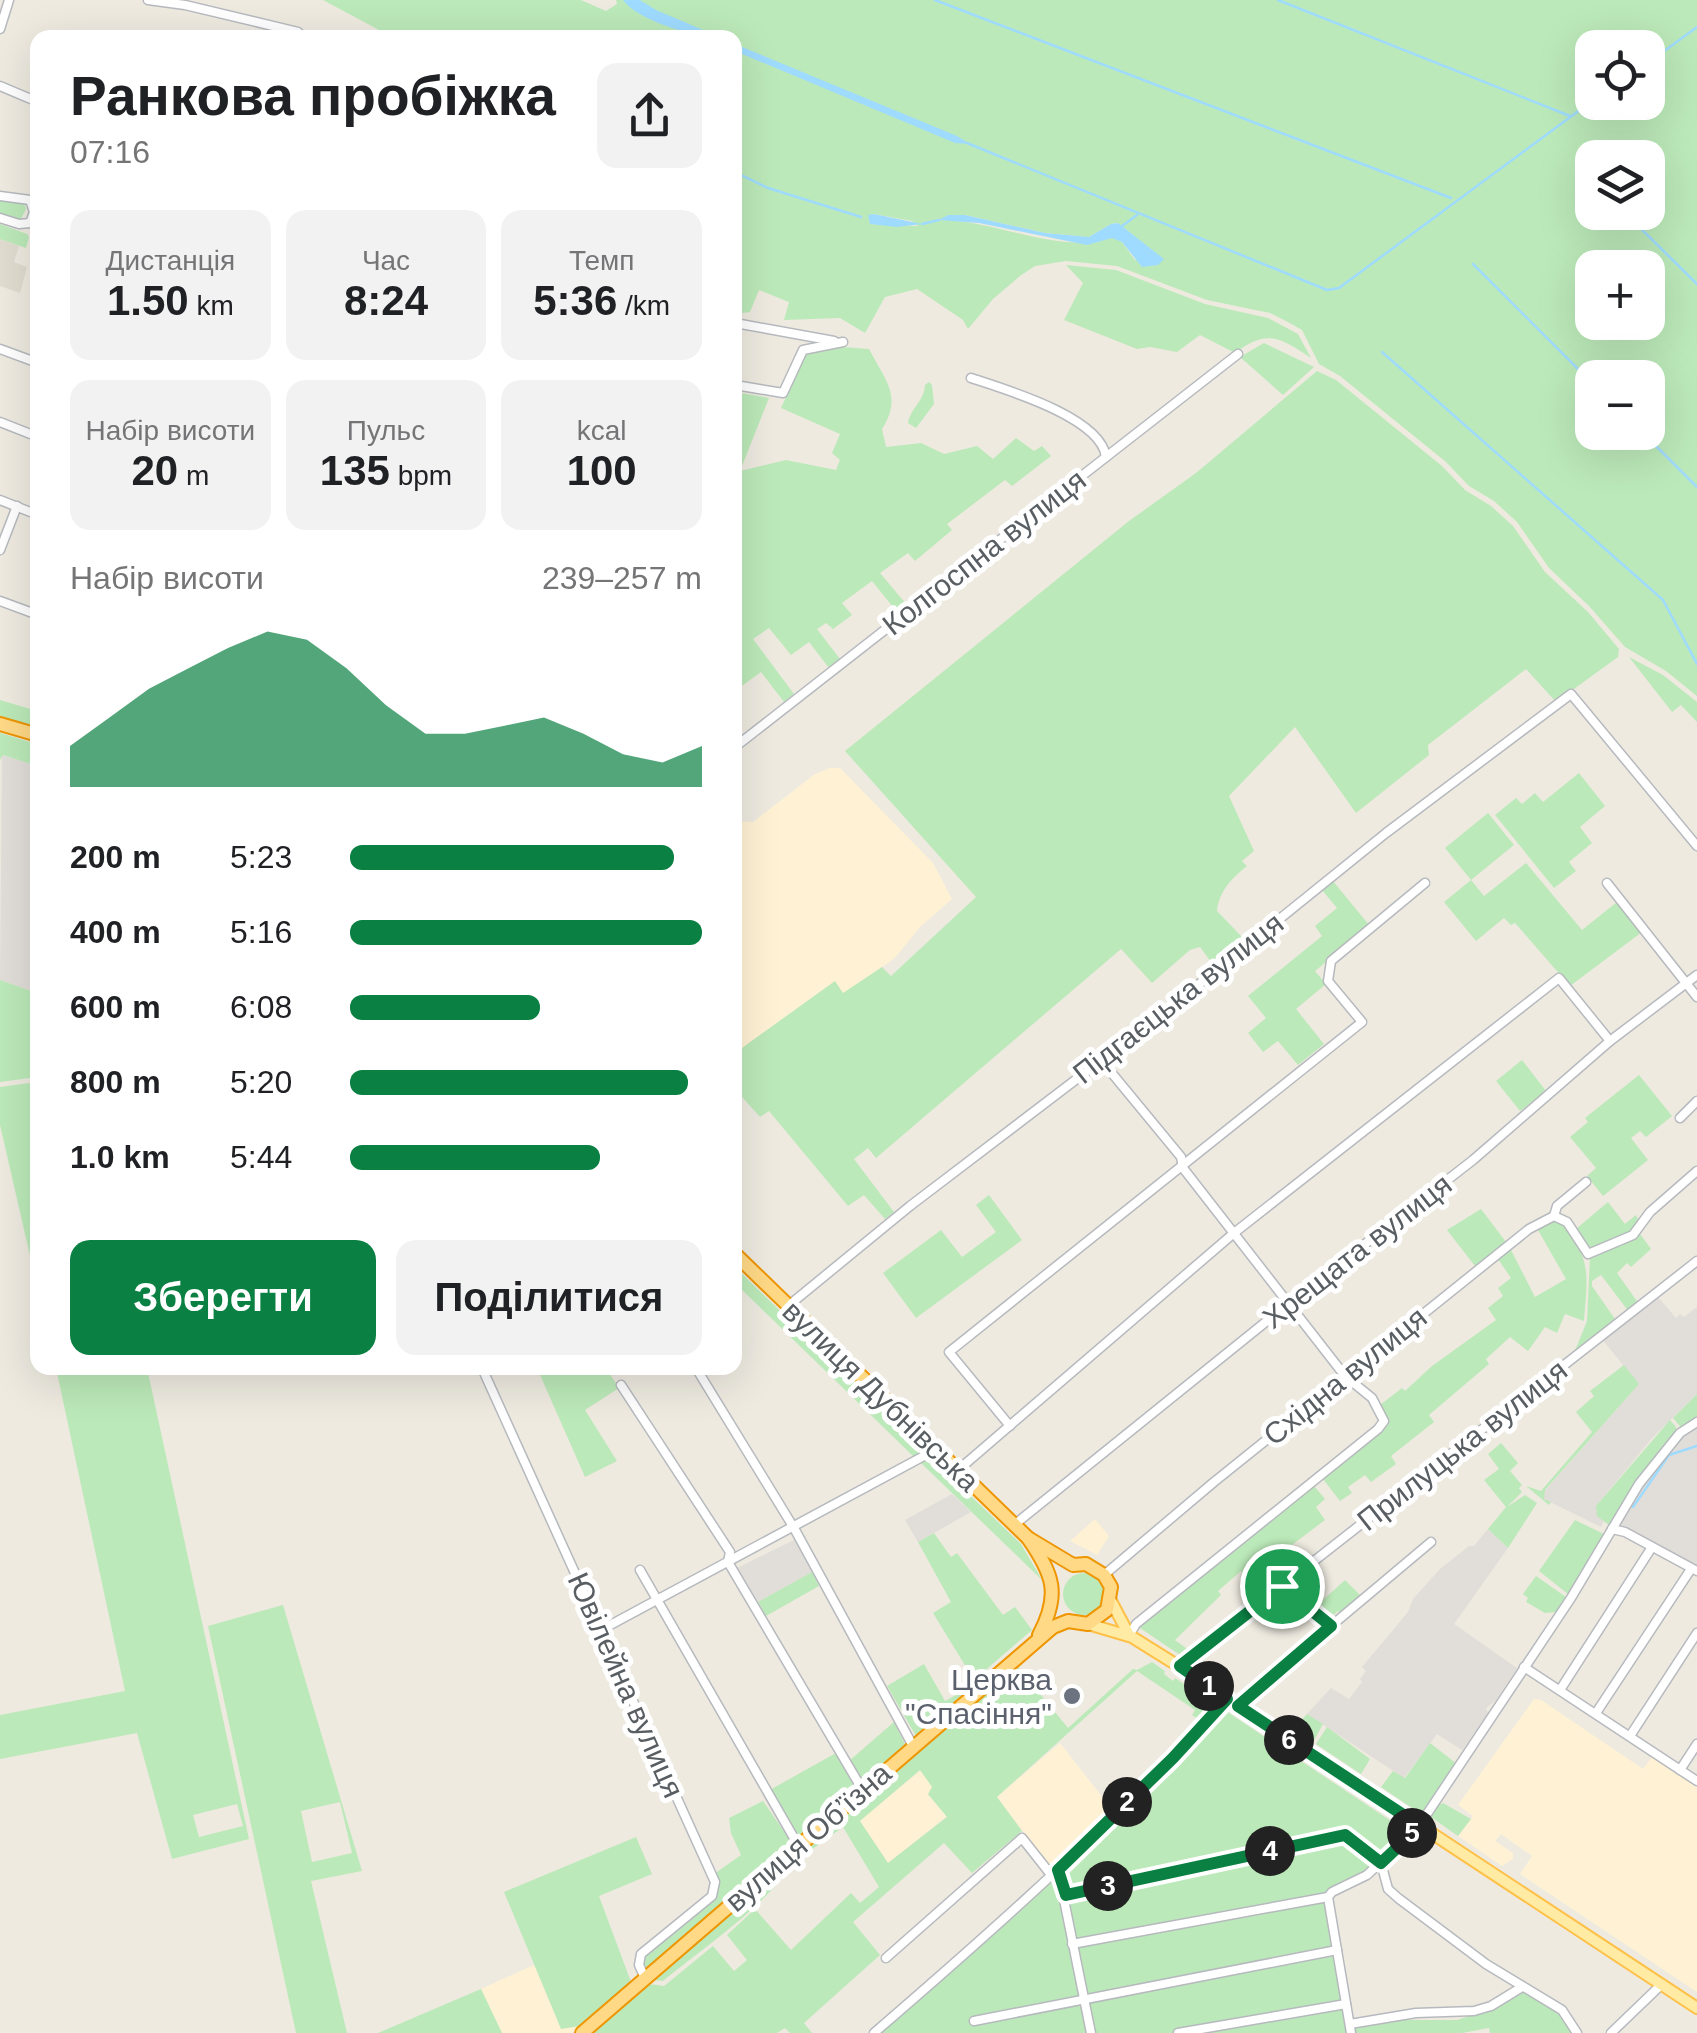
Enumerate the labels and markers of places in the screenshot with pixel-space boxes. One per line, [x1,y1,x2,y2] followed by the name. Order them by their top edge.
[1240,1544,1325,1629] pin
[1184,1661,1234,1711] pin: 1
[905,1663,1052,1730] place label: Церква "Спасіння"
[1061,1685,1083,1707] marker: Церква "Спасіння"
[1264,1715,1314,1765] pin: 6
[1102,1777,1152,1827] pin: 2
[1387,1808,1437,1858] pin: 5
[1245,1826,1295,1876] pin: 4
[1083,1861,1133,1911] pin: 3

